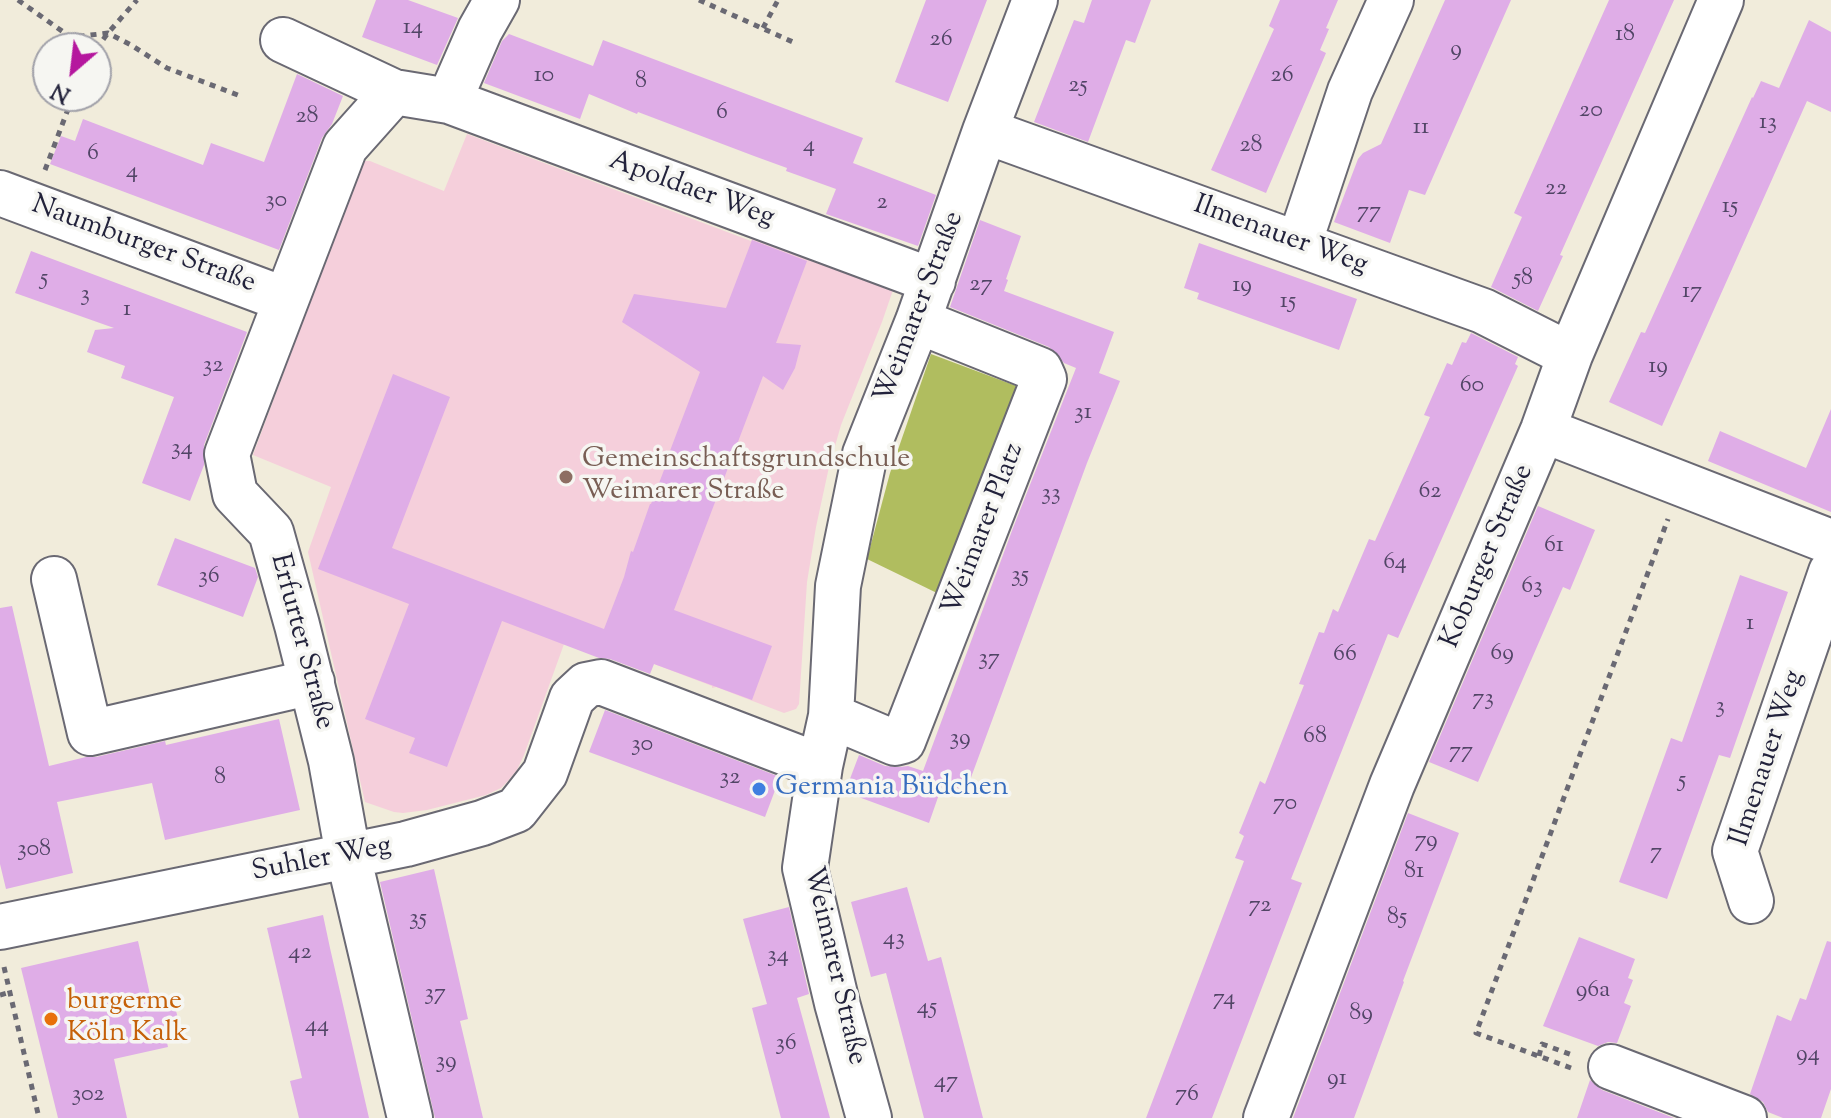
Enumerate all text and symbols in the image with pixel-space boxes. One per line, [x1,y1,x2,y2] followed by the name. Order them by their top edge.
[403,15,423,43] house number: 14
[1615,22,1635,50] house number: 18
[929,27,953,55] house number: 26
[32,32,112,112] north arrow
[1450,37,1462,65] house number: 9
[534,63,554,91] house number: 10
[1270,63,1294,91] house number: 26
[635,69,647,97] house number: 8
[46,73,77,110] text: N
[1068,73,1088,101] house number: 25
[1579,98,1603,126] house number: 20
[716,100,728,128] house number: 6
[295,104,319,132] house number: 28
[1759,110,1777,138] house number: 13
[1413,115,1429,143] house number: 11
[803,133,815,161] house number: 4
[1239,133,1263,161] house number: 28
[87,141,99,169] house number: 6
[604,146,778,236] street label: Apoldaer Weg
[126,159,138,187] house number: 4
[1545,176,1567,204] house number: 22
[265,188,287,216] house number: 30
[26,190,260,302] street label: Naumburger Straße
[876,190,888,218] house number: 2
[1188,190,1372,284] street label: Ilmenauer Weg
[1722,194,1738,222] house number: 15
[1357,199,1381,227] house number: 77
[869,207,973,409] street label: Weimarer Straße
[40,266,48,294] house number: 5
[1513,266,1533,294] house number: 58
[969,272,993,300] house number: 27
[1232,273,1252,301] house number: 19
[1682,279,1702,307] house number: 17
[80,282,90,310] house number: 3
[1280,289,1296,317] house number: 15
[123,297,131,325] house number: 1
[203,353,223,381] house number: 32
[1648,354,1668,382] house number: 19
[1460,373,1484,401] house number: 60
[1074,400,1092,428] house number: 31
[171,436,193,464] house number: 34
[937,439,1033,621] street label: Weimarer Platz
[582,444,910,510] place label: Gemeinschaftsgrundschule Weimarer Straße
[1435,460,1543,654] street label: Koburger Straße
[557,468,575,486] marker: Gemeinschaftsgrundschule Weimarer Straße
[1419,479,1441,507] house number: 62
[1041,481,1061,509] house number: 33
[1544,533,1564,561] house number: 61
[1383,550,1407,578] house number: 64
[260,551,340,733] street label: Erfurter Straße
[1011,563,1029,591] house number: 35
[198,564,220,592] house number: 36
[1521,574,1543,602] house number: 63
[1746,611,1754,639] house number: 1
[1490,641,1514,669] house number: 69
[1333,642,1357,670] house number: 66
[978,646,1000,674] house number: 37
[1725,667,1813,851] street label: Ilmenauer Weg
[1472,686,1494,714] house number: 73
[1715,694,1725,722] house number: 3
[1303,724,1327,752] house number: 68
[949,726,971,754] house number: 39
[631,732,653,760] house number: 30
[1449,739,1473,767] house number: 77
[214,765,226,793] house number: 8
[720,765,740,793] house number: 32
[1678,768,1686,796] house number: 5
[775,772,1008,806] place label: Germania Büdchen
[750,780,768,798] marker: Germania Büdchen
[1273,791,1297,819] house number: 70
[1414,828,1438,856] house number: 79
[249,831,395,891] street label: Suhler Weg
[17,837,51,865] house number: 308
[1650,840,1662,868] house number: 7
[1404,859,1424,887] house number: 81
[794,864,872,1068] street label: Weimarer Straße
[1248,893,1272,921] house number: 72
[1387,905,1407,933] house number: 85
[409,906,427,934] house number: 35
[883,926,905,954] house number: 43
[288,940,312,968] house number: 42
[767,943,789,971] house number: 34
[1576,978,1610,1006] house number: 96a
[424,981,446,1009] house number: 37
[67,986,188,1052] place label: burgerme Köln Kalk
[1213,986,1235,1014] house number: 74
[917,995,937,1023] house number: 45
[1349,1001,1373,1029] house number: 89
[42,1010,60,1028] marker: burgerme Köln Kalk
[305,1013,329,1041] house number: 44
[775,1031,797,1059] house number: 36
[1796,1042,1820,1070] house number: 94
[435,1049,457,1077] house number: 39
[1327,1066,1347,1094] house number: 91
[934,1069,958,1097] house number: 47
[71,1082,105,1110] house number: 302
[1175,1082,1199,1110] house number: 76

